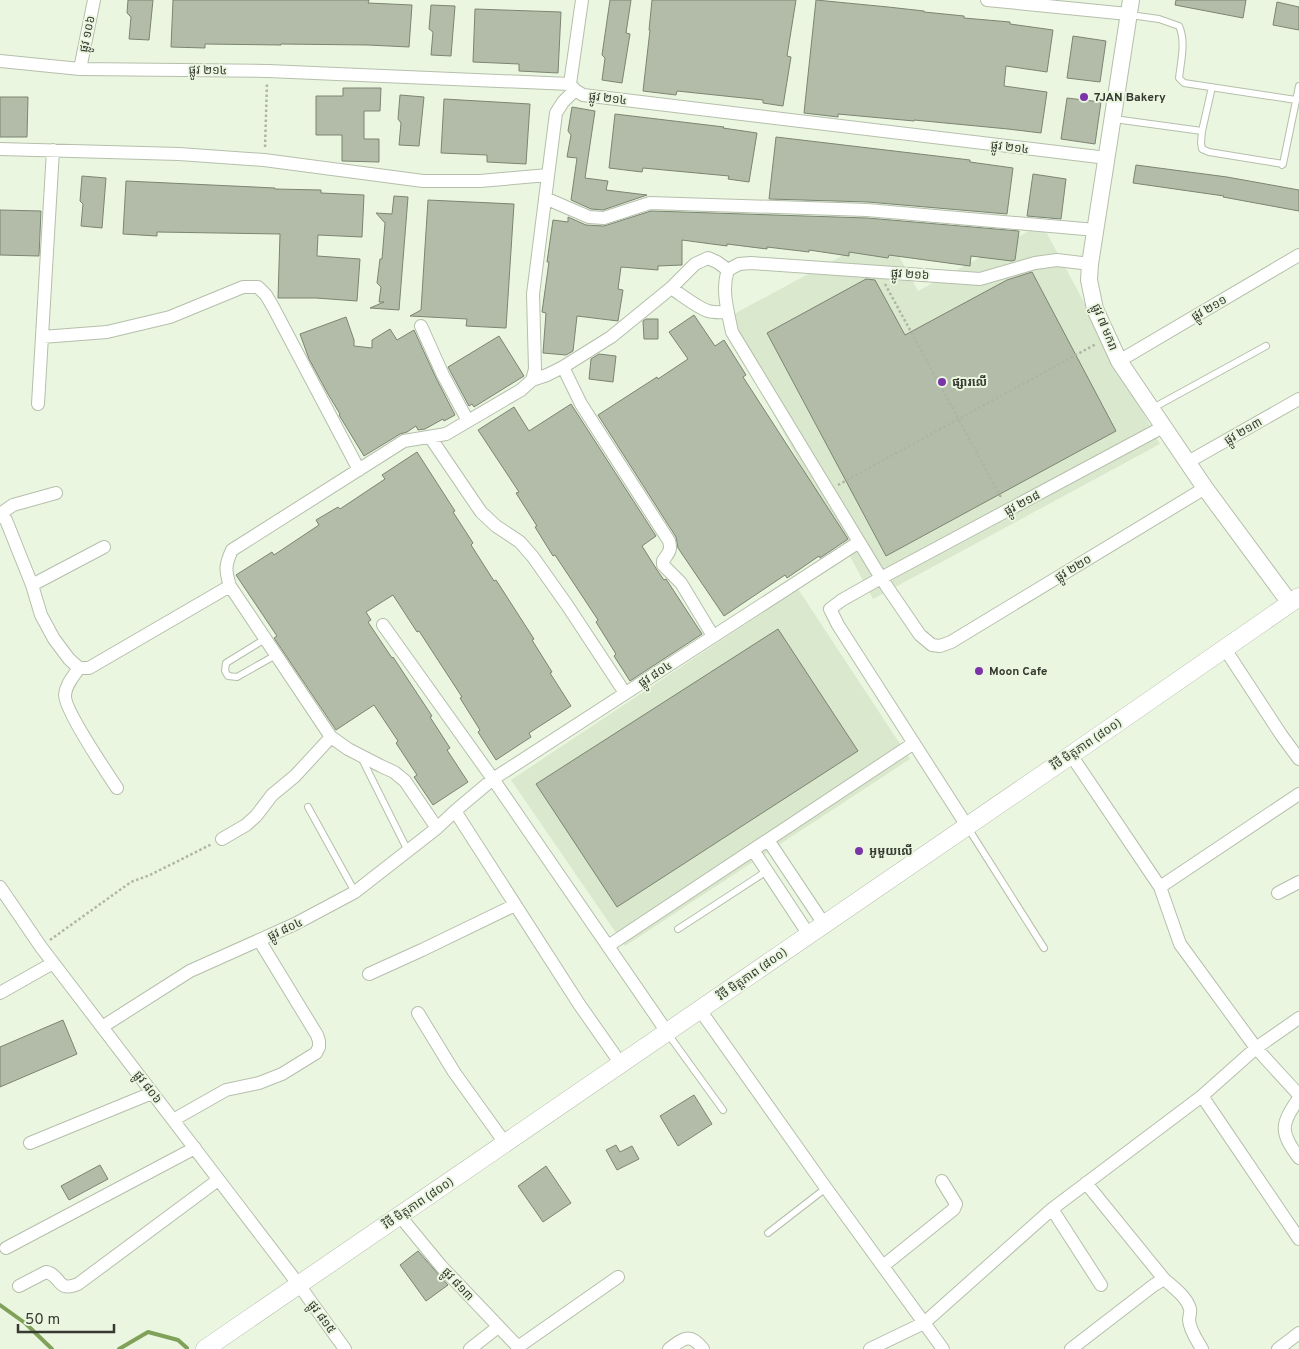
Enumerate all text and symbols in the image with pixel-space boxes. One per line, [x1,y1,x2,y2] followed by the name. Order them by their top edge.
[76,14,101,54] street label: ផ្លូវ ១០៦
[189,63,227,81] street label: ផ្លូវ ២១៤
[588,89,628,111] street label: ផ្លូវ ២១៤
[1094,90,1166,106] place label: 7JAN Bakery
[1078,91,1090,103] marker: 7JAN Bakery
[990,138,1030,160] street label: ផ្លូវ ២១៤
[890,266,930,286] street label: ផ្លូវ ២១៦
[1189,292,1231,327] street label: ផ្លូវ ២១១
[1086,302,1121,354] street label: ផ្លូវ ៧ មករា
[952,374,987,391] place label: ផ្សារលើ
[936,376,948,388] marker: ផ្សារលើ
[1222,415,1266,450] street label: ផ្លូវ ២១៣
[1002,488,1044,521] street label: ផ្លូវ ២១៨
[1052,552,1096,587] street label: ផ្លូវ ២២០
[636,658,676,693] street label: ផ្លូវ ៨០៤
[989,664,1048,680] place label: Moon Cafe
[973,665,985,677] marker: Moon Cafe
[1047,715,1125,775] street label: វិថី មិត្តភាព (៨០០)
[869,843,913,860] place label: អូមួយលេី
[853,845,865,857] marker: អូមួយលេី
[265,915,306,946] street label: ផ្លូវ ៨០៤
[714,944,791,1005] street label: វិថី មិត្តភាព (៨០០)
[128,1068,165,1108] street label: ផ្លូវ ៨០៦
[379,1174,457,1234] street label: វិថី មិត្តភាព (៨០០)
[437,1265,477,1306] street label: ផ្លូវ ៨១៣
[303,1298,339,1338] street label: ផ្លូវ ៨១៥
[18,1302,114,1334] scale bar
[25,1311,60,1330] text: 50 m

